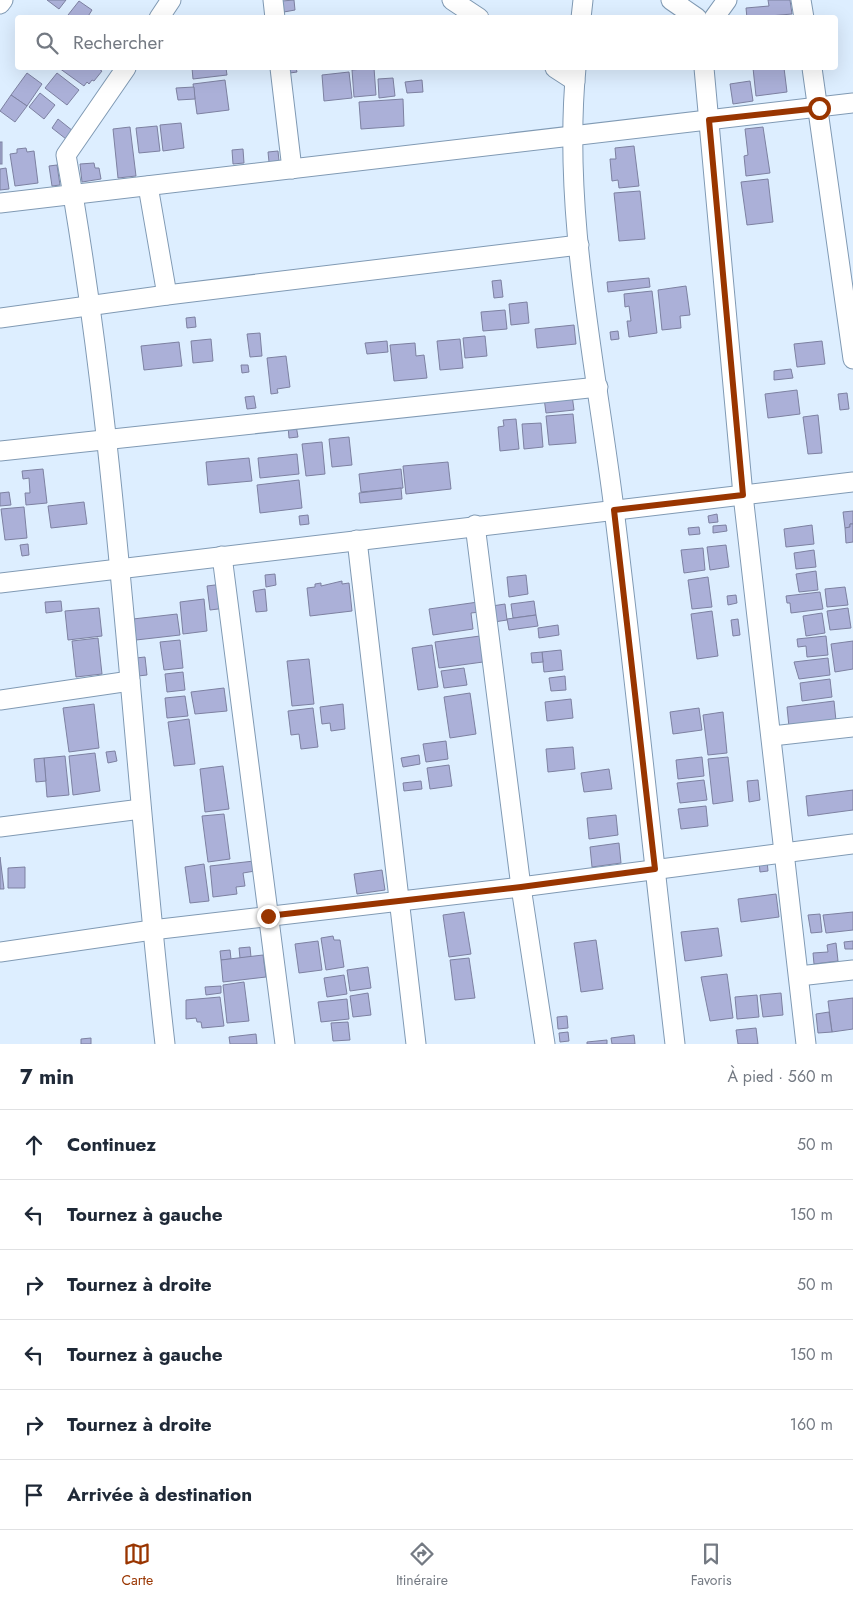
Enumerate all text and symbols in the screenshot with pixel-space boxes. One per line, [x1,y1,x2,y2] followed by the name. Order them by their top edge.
[15,15,838,70] search box
[33,29,61,57] icon: search
[73,29,164,56] text: Rechercher
[808,97,831,120] route start
[257,905,280,928] route end
[20,1062,74,1092] text: 7 min
[727,1065,833,1088] text: À pied · 560 m
[20,1131,48,1159] icon: ahead
[67,1131,156,1158] text: Continuez
[797,1133,833,1156] text: 50 m
[20,1201,48,1229] icon: left
[67,1201,223,1228] text: Tournez à gauche
[790,1203,833,1226] text: 150 m
[20,1271,48,1299] icon: right
[67,1271,212,1298] text: Tournez à droite
[797,1273,833,1296] text: 50 m
[20,1341,48,1369] icon: left
[67,1341,223,1368] text: Tournez à gauche
[790,1343,833,1366] text: 150 m
[20,1411,48,1439] icon: right
[67,1411,212,1438] text: Tournez à droite
[790,1413,833,1436] text: 160 m
[20,1481,48,1509] icon: arrive
[67,1481,252,1508] text: Arrivée à destination
[121,1540,153,1590] tab: Carte
[396,1540,448,1590] tab: Itinéraire
[691,1540,732,1590] tab: Favoris

